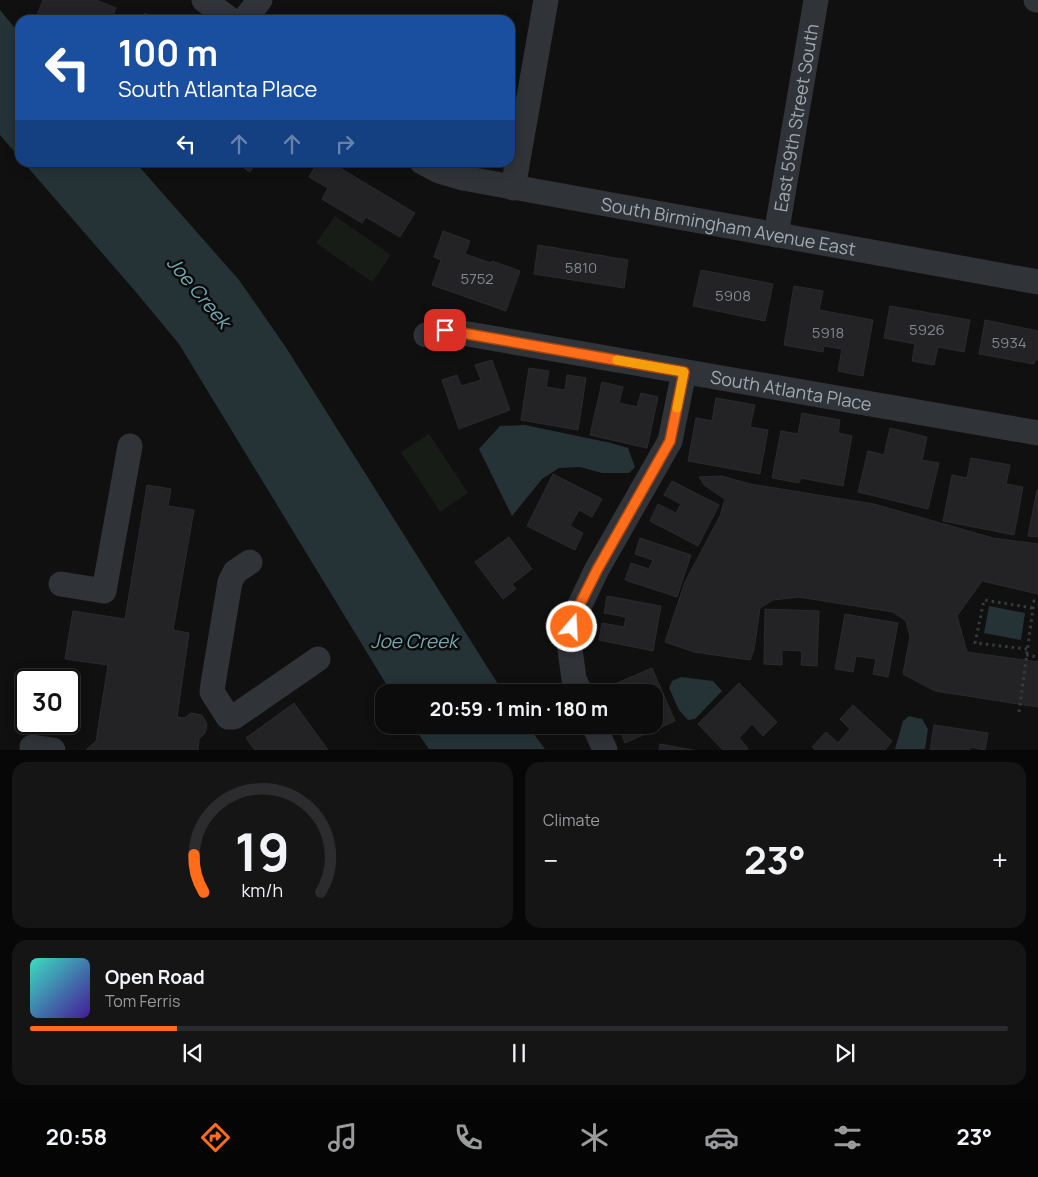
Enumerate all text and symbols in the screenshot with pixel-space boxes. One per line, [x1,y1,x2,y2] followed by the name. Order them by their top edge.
[768,22,824,214] street label: East 59th Street South
[118,29,218,77] text: 100 m
[35,35,100,100] icon: left
[118,74,317,104] text: South Atlanta Place
[172,130,200,158] icon: left
[225,130,253,158] icon: ahead
[278,130,306,158] icon: ahead
[331,130,359,158] icon: right
[599,191,858,261] street label: South Birmingham Avenue East
[161,250,239,336] water label: Joe Creek
[565,257,597,278] house number: 5810
[461,268,493,289] house number: 5752
[715,285,751,306] house number: 5908
[424,309,466,351] pin
[431,316,459,344] icon: arrive
[909,319,945,340] house number: 5926
[812,322,844,343] house number: 5918
[991,332,1027,353] house number: 5934
[709,364,874,416] street label: South Atlanta Place
[545,600,597,652] position arrow
[371,628,460,654] water label: Joe Creek
[15,669,80,734] speed limit sign: 30
[430,696,608,722] text: 20:59 · 1 min · 180 m
[543,809,600,831] text: Climate
[235,816,290,887] text: 19
[744,833,806,885] text: 23°
[543,841,558,879] text: −
[992,841,1008,879] text: +
[242,878,283,902] text: km/h
[105,964,205,990] text: Open Road
[105,990,180,1012] text: Tom Ferris
[179,1039,207,1067] icon: previous
[505,1039,533,1067] icon: pause
[831,1039,859,1067] icon: next
[198,1120,233,1155] icon: directions
[325,1120,360,1155] icon: music
[451,1120,486,1155] icon: phone
[577,1120,612,1155] icon: climate
[704,1120,739,1155] icon: car
[830,1120,865,1155] icon: filters
[46,1122,107,1152] text: 20:58
[956,1122,992,1152] text: 23°

